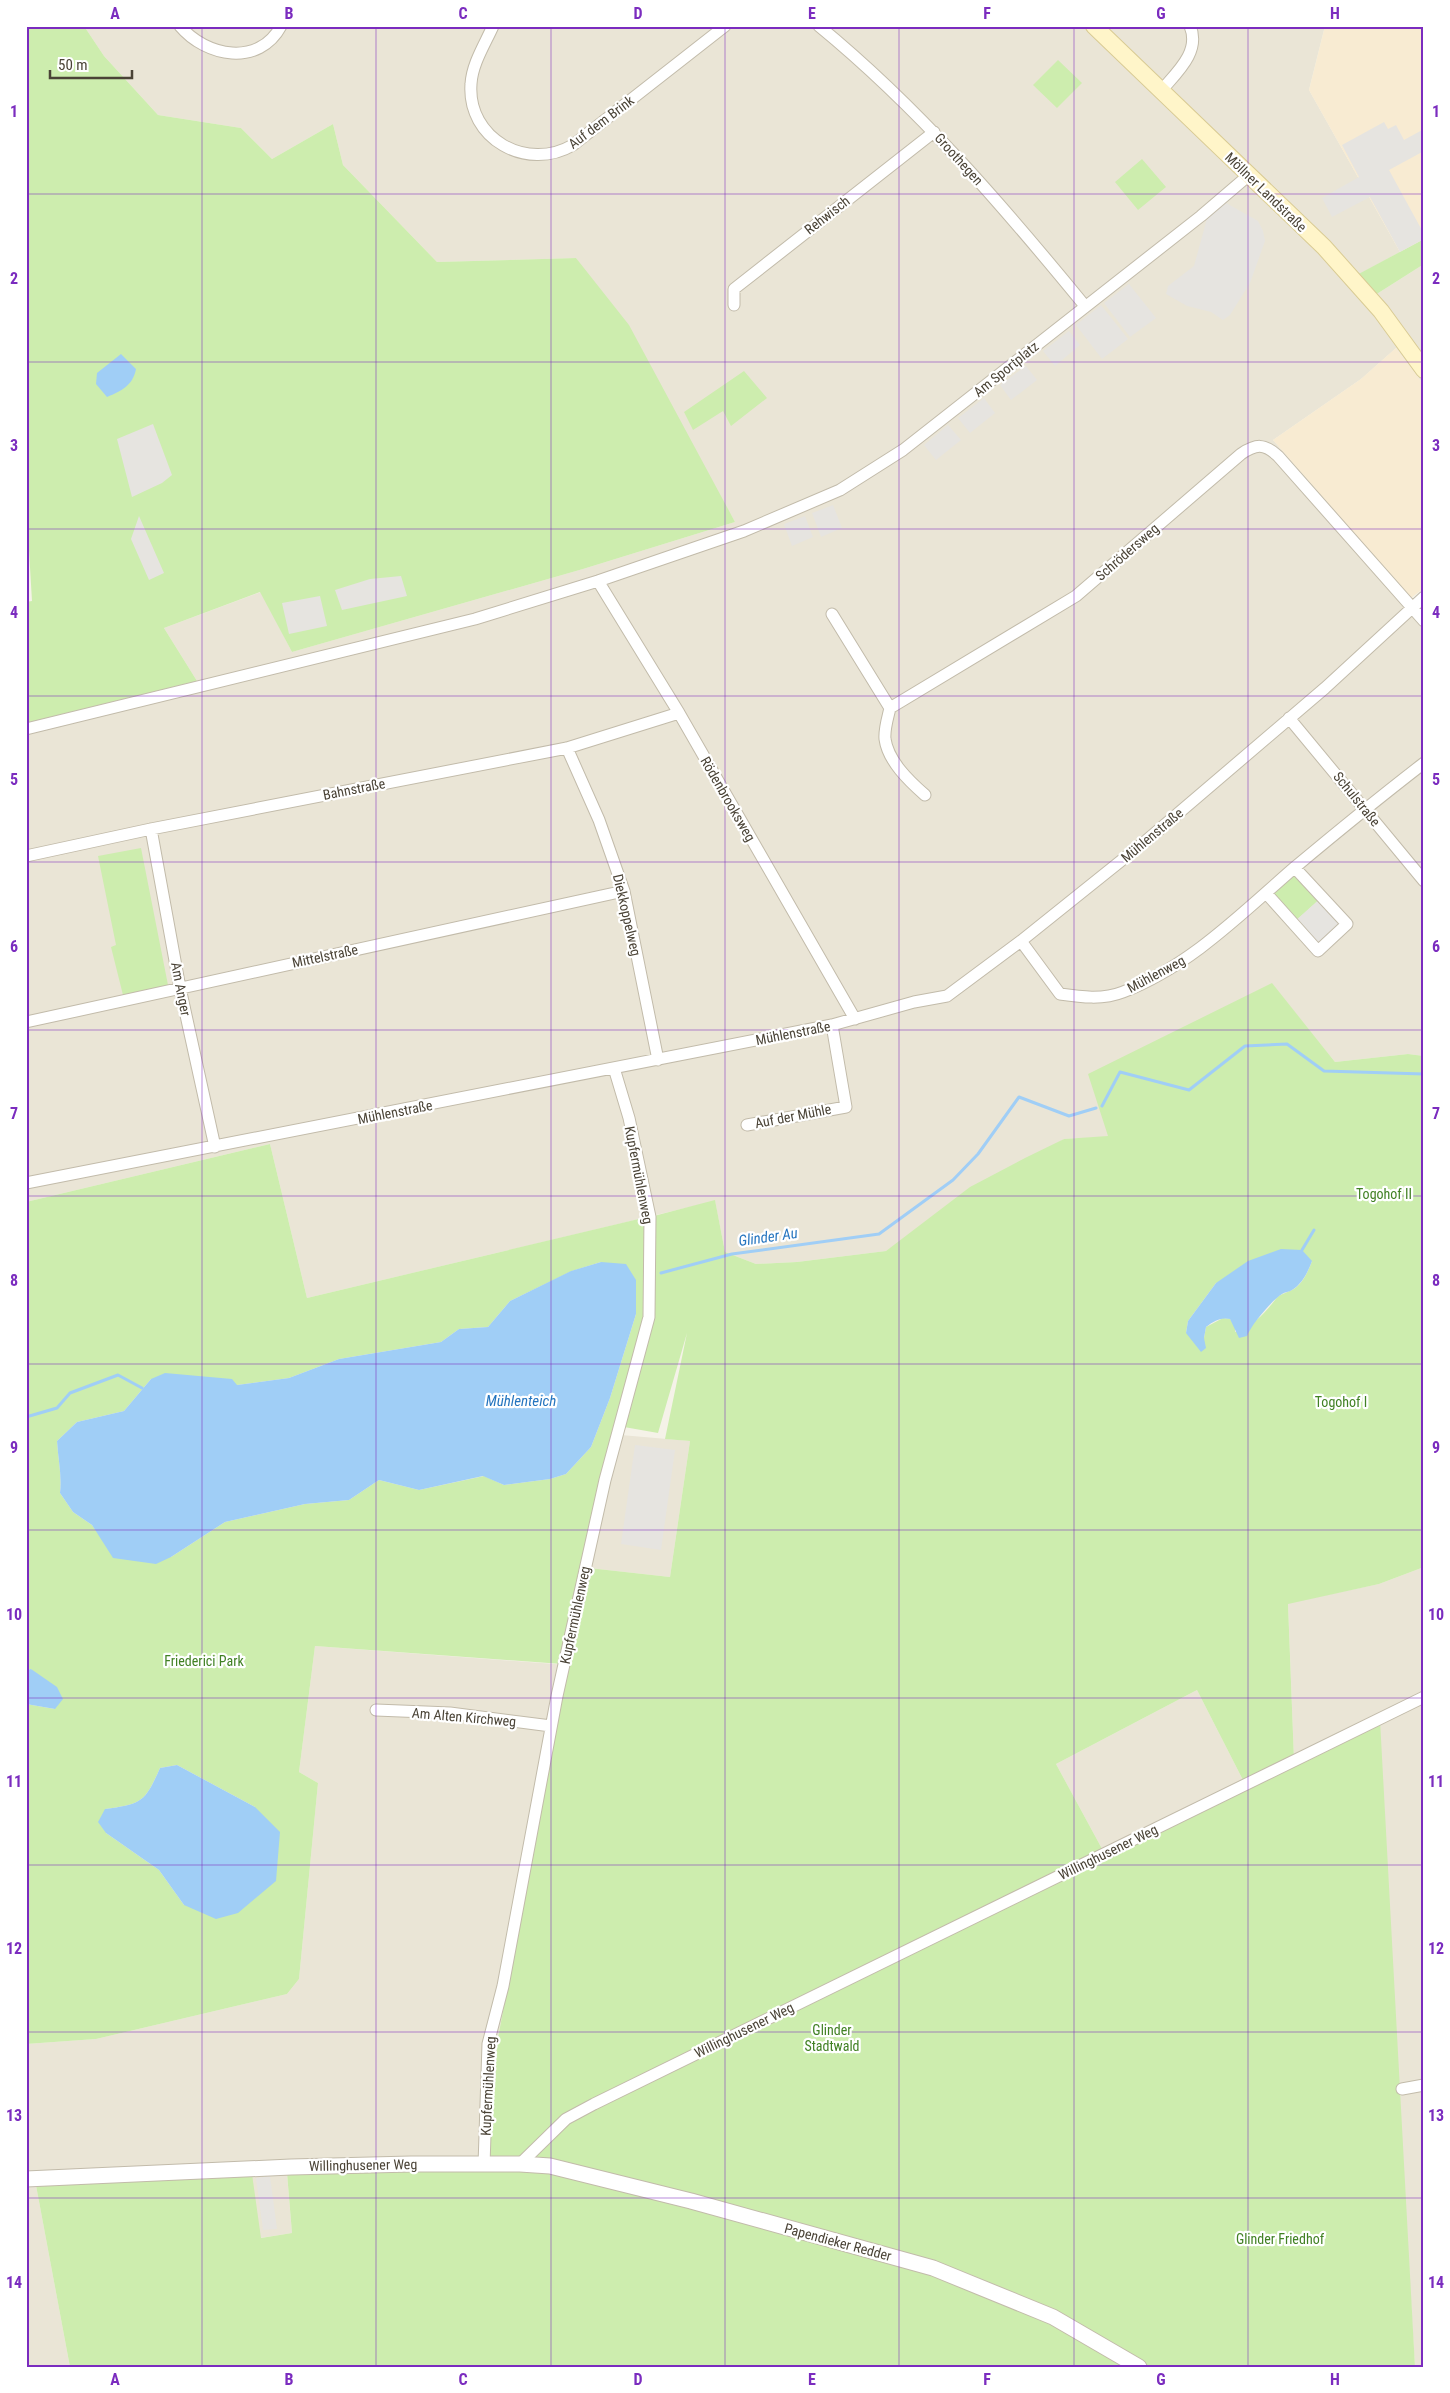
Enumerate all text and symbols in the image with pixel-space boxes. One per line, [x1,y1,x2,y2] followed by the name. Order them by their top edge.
[110,4,120,23] text: A
[285,4,294,23] text: B
[458,4,468,23] text: C
[633,4,643,23] text: D
[808,4,816,23] text: E
[983,4,991,23] text: F
[1156,4,1166,23] text: G
[1330,4,1340,23] text: H
[50,48,132,80] scale bar
[58,56,88,74] text: 50 m
[565,92,637,152] street label: Auf dem Brink
[10,102,18,121] text: 1
[1432,102,1440,121] text: 1
[932,130,986,188] street label: Groothegen
[1222,149,1310,235] street label: Möllner Landstraße
[801,192,853,238] street label: Rehwisch
[10,269,18,288] text: 2
[1432,269,1440,288] text: 2
[970,338,1042,400] street label: Am Sportplatz
[10,436,18,455] text: 3
[1432,436,1440,455] text: 3
[1092,520,1162,584] street label: Schrödersweg
[10,603,18,622] text: 4
[1432,603,1440,622] text: 4
[697,754,759,844] street label: Rödenbrooksweg
[1330,768,1384,830] street label: Schulstraße
[10,770,18,789] text: 5
[1432,770,1440,789] text: 5
[322,775,387,803] street label: Bahnstraße
[1118,804,1186,865] street label: Mühlenstraße
[610,872,644,958] street label: Diekkoppelweg
[10,937,18,956] text: 6
[1432,937,1440,956] text: 6
[291,941,360,971] street label: Mittelstraße
[1124,952,1188,996] street label: Mühlenweg
[168,961,194,1017] street label: Am Anger
[754,1018,832,1048] street label: Mühlenstraße
[356,1097,434,1127] street label: Mühlenstraße
[754,1101,833,1131] street label: Auf der Mühle
[10,1104,18,1123] text: 7
[1432,1104,1440,1123] text: 7
[622,1125,656,1225] street label: Kupfermühlenweg
[1356,1186,1412,1202] park label: Togohof II
[737,1224,799,1250] water label: Glinder Au
[10,1271,18,1290] text: 8
[1432,1271,1440,1290] text: 8
[486,1392,556,1410] water label: Mühlenteich
[1315,1394,1367,1410] park label: Togohof I
[10,1438,18,1457] text: 9
[1432,1438,1440,1457] text: 9
[557,1565,593,1665] street label: Kupfermühlenweg
[6,1605,22,1624] text: 10
[1428,1605,1444,1624] text: 10
[164,1653,244,1669] park label: Friederici Park
[411,1704,517,1730] street label: Am Alten Kirchweg
[6,1772,22,1791] text: 11
[1428,1772,1444,1791] text: 11
[1056,1821,1160,1883] street label: Willinghusener Weg
[6,1939,22,1958] text: 12
[1428,1939,1444,1958] text: 12
[692,1999,796,2061] street label: Willinghusener Weg
[804,2022,860,2054] park label: Glinder Stadtwald
[477,2036,499,2136] street label: Kupfermühlenweg
[6,2106,22,2125] text: 13
[1428,2106,1444,2125] text: 13
[309,2156,417,2174] street label: Willinghusener Weg
[783,2220,893,2264] street label: Papendieker Redder
[1236,2231,1325,2247] park label: Glinder Friedhof
[6,2273,22,2292] text: 14
[1428,2273,1444,2292] text: 14
[110,2370,120,2389] text: A
[285,2370,294,2389] text: B
[458,2370,468,2389] text: C
[633,2370,643,2389] text: D
[808,2370,816,2389] text: E
[983,2370,991,2389] text: F
[1156,2370,1166,2389] text: G
[1330,2370,1340,2389] text: H

